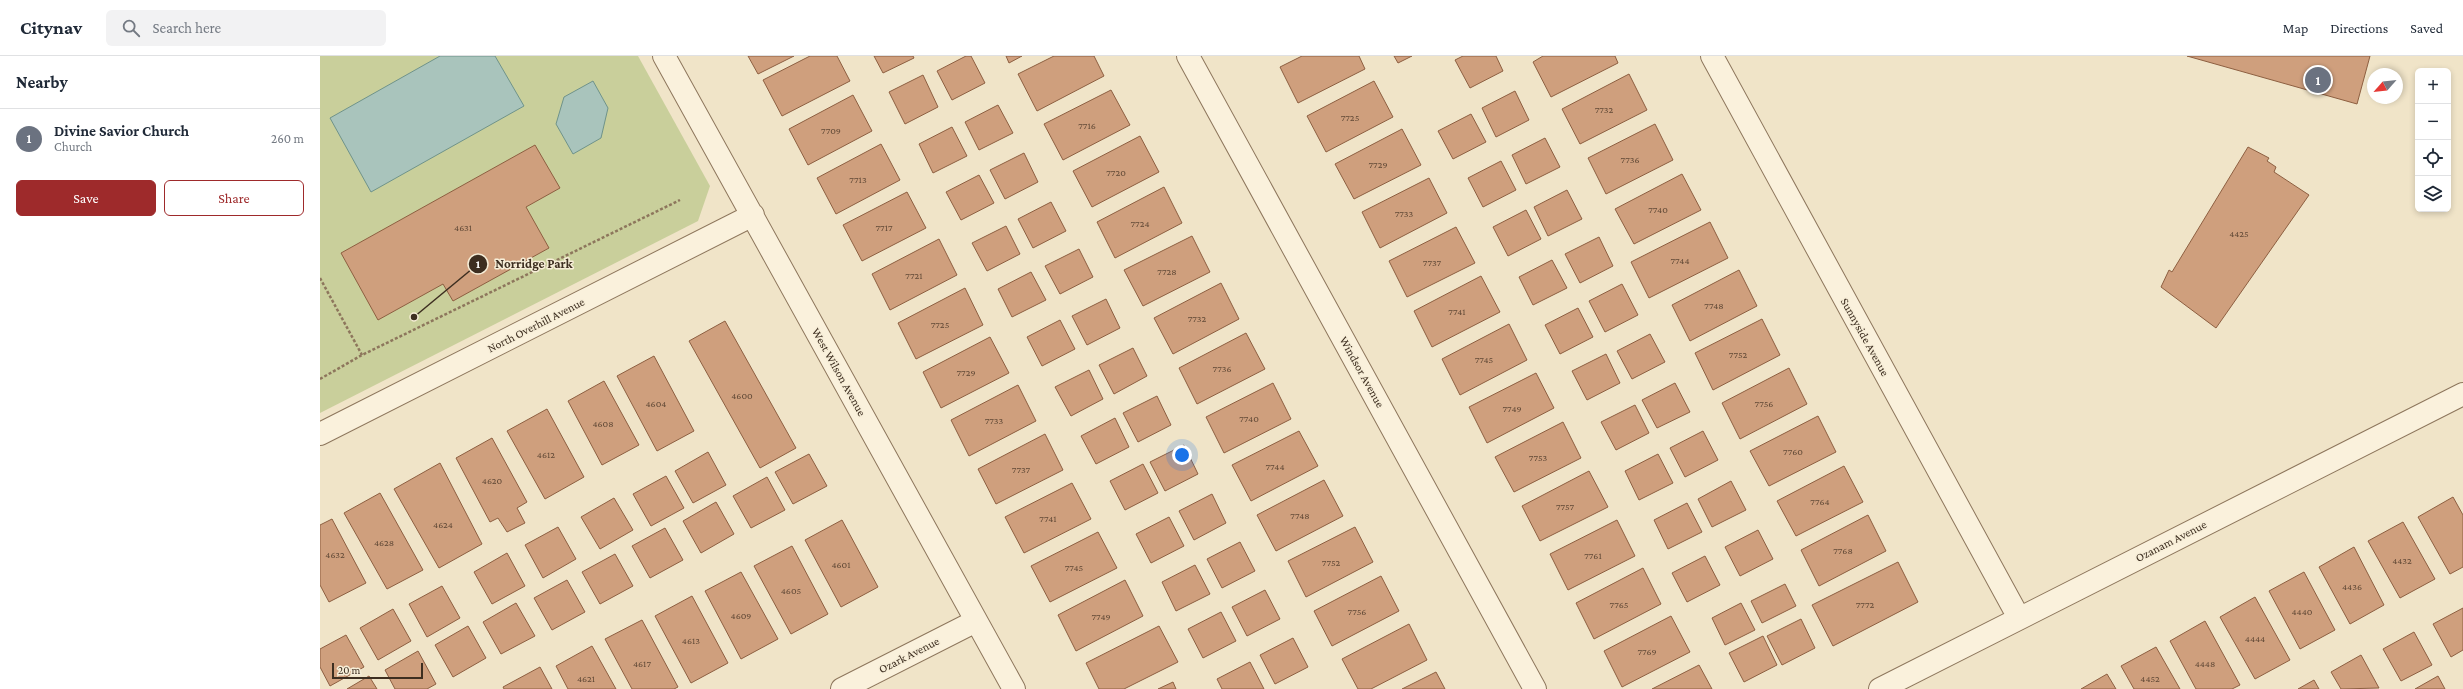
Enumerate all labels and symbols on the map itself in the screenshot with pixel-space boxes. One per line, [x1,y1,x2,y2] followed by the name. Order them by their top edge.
[2305,65,2331,95] pin: 1
[2367,68,2403,104] north arrow
[1595,104,1614,115] house number: 7732
[1341,112,1360,123] house number: 7725
[1078,120,1096,131] house number: 7716
[821,125,841,136] house number: 7709
[1621,154,1639,165] house number: 7736
[1368,159,1388,170] house number: 7729
[1106,167,1126,178] house number: 7720
[849,174,867,185] house number: 7713
[1648,204,1668,215] house number: 7740
[1395,208,1414,219] house number: 7733
[1130,218,1150,229] house number: 7724
[454,222,472,233] house number: 4631
[875,222,893,233] house number: 7717
[2229,228,2249,239] house number: 4425
[468,251,581,276] callout: Norridge Park
[1670,255,1690,266] house number: 7744
[495,256,574,271] text: Norridge Park
[476,257,481,271] text: 1
[1423,257,1442,268] house number: 7737
[1157,266,1177,277] house number: 7728
[905,270,923,281] house number: 7721
[485,294,587,356] street label: North Overhill Avenue
[1838,295,1892,379] street label: Sunnyside Avenue
[1704,300,1724,311] house number: 7748
[1448,306,1466,317] house number: 7741
[1188,313,1207,324] house number: 7732
[931,319,950,330] house number: 7725
[809,326,869,418] street label: West Wilson Avenue
[1337,334,1387,410] street label: Windsor Avenue
[1729,349,1747,360] house number: 7752
[1475,354,1494,365] house number: 7745
[1213,363,1231,374] house number: 7736
[956,367,976,378] house number: 7729
[731,390,753,401] house number: 4600
[646,398,666,409] house number: 4604
[1755,398,1773,409] house number: 7756
[1503,403,1521,414] house number: 7749
[1239,413,1259,424] house number: 7740
[985,415,1004,426] house number: 7733
[592,418,614,429] house number: 4608
[1172,445,1192,465] your location
[1783,446,1803,457] house number: 7760
[537,449,555,460] house number: 4612
[1529,452,1547,463] house number: 7753
[1265,461,1285,472] house number: 7744
[1012,464,1031,475] house number: 7737
[482,475,503,486] house number: 4620
[1810,496,1830,507] house number: 7764
[1556,501,1574,512] house number: 7757
[1290,510,1310,521] house number: 7748
[1039,513,1057,524] house number: 7741
[2133,517,2209,565] street label: Ozanam Avenue
[433,519,453,530] house number: 4624
[374,537,394,548] house number: 4628
[1833,545,1853,556] house number: 7768
[325,549,345,560] house number: 4632
[1584,550,1602,561] house number: 7761
[2392,555,2412,566] house number: 4432
[1322,557,1340,568] house number: 7752
[831,559,851,570] house number: 4601
[1065,562,1084,573] house number: 7745
[2342,581,2362,592] house number: 4436
[781,585,802,596] house number: 4605
[1610,599,1629,610] house number: 7765
[1856,599,1875,610] house number: 7772
[1348,606,1366,617] house number: 7756
[2292,606,2313,617] house number: 4440
[731,610,751,621] house number: 4609
[1092,611,1110,622] house number: 7749
[2245,633,2265,644] house number: 4444
[876,634,942,676] street label: Ozark Avenue
[682,635,700,646] house number: 4613
[1637,646,1657,657] house number: 7769
[633,658,651,669] house number: 4617
[2195,658,2215,669] house number: 4448
[332,661,423,680] scale bar
[577,673,595,684] house number: 4621
[2140,673,2160,684] house number: 4452

